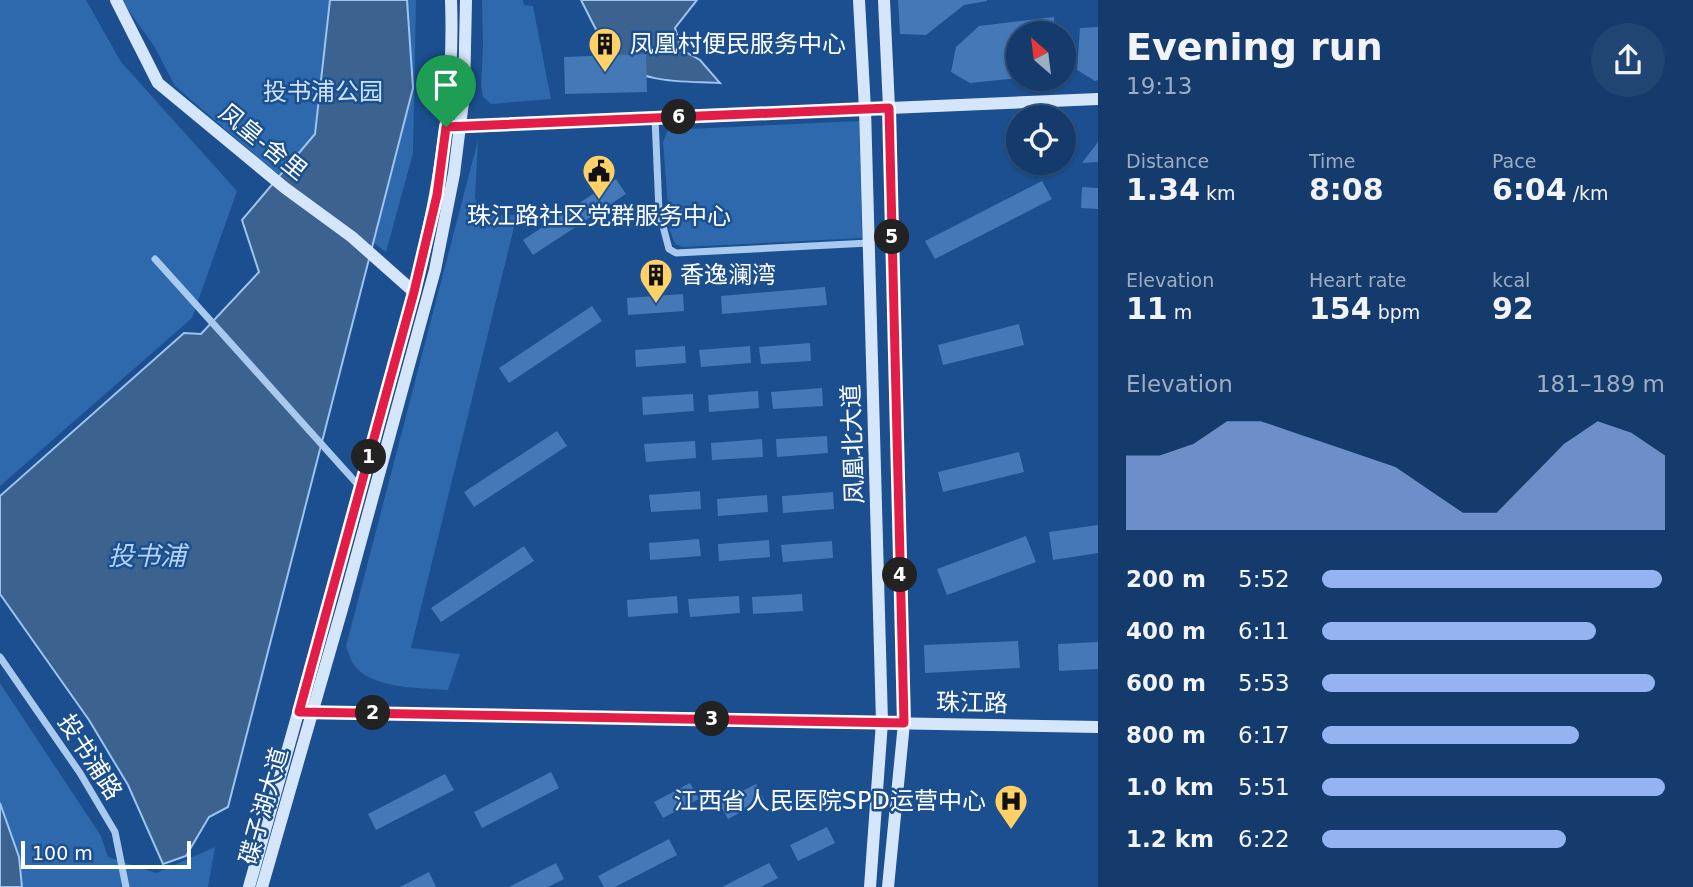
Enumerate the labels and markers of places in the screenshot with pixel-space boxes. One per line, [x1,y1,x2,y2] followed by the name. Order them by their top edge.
[586,25,624,74] building icon: 凤凰村便民服务中心
[630,30,846,58] place label: 凤凰村便民服务中心
[416,55,476,127] pin
[662,100,696,134] pin: 6
[580,152,618,201] public building icon: 珠江路社区党群服务中心
[467,202,731,230] place label: 珠江路社区党群服务中心
[874,219,910,254] pin: 5
[637,256,675,305] building icon: 香逸澜湾
[680,261,776,289] place label: 香逸澜湾
[352,440,386,475] pin: 1
[883,558,918,592] pin: 4
[356,696,390,730] pin: 2
[694,702,730,736] pin: 3
[992,782,1030,831] hospital icon: 江西省人民医院SPD运营中心
[674,787,986,815] place label: 江西省人民医院SPD运营中心

